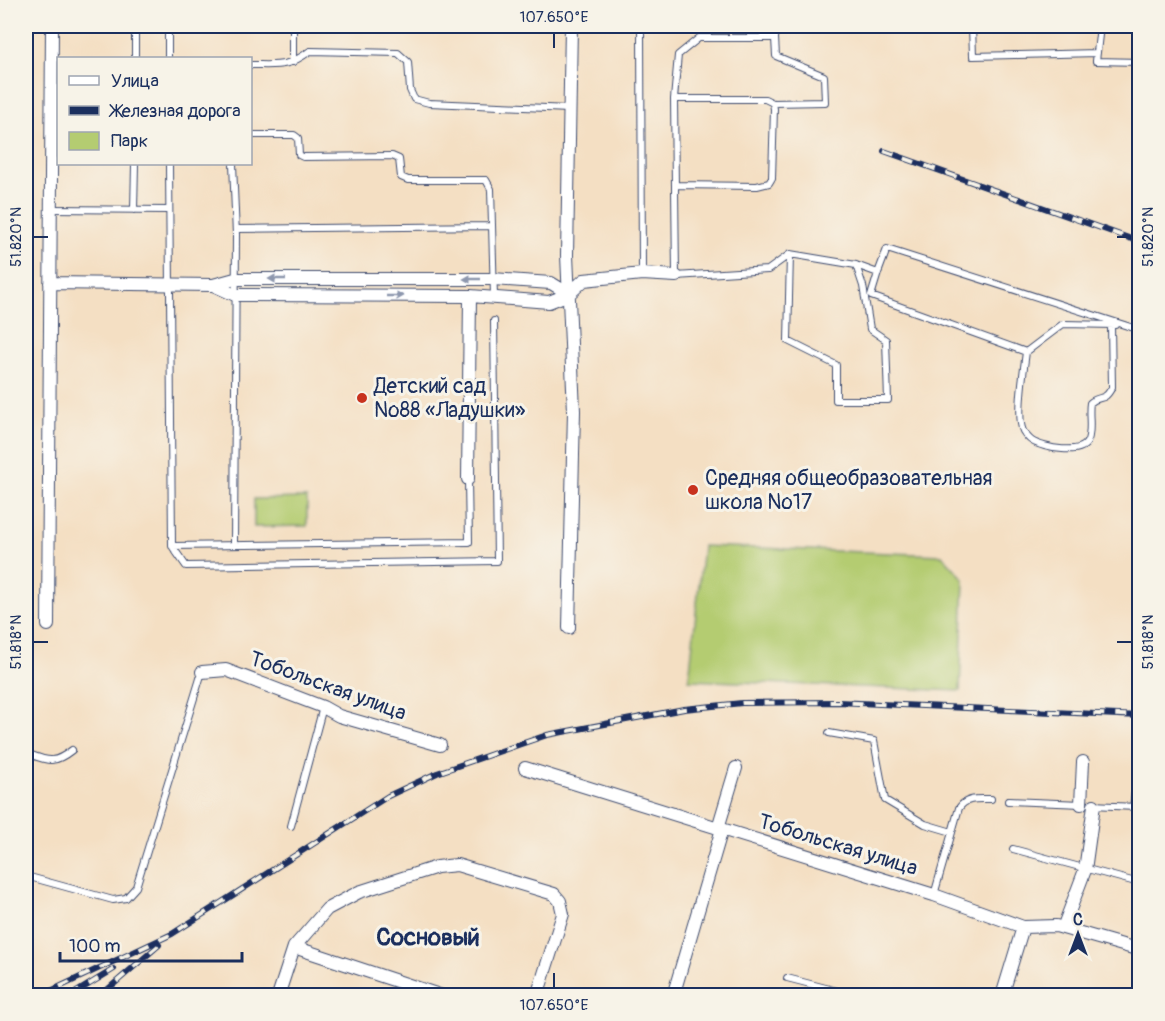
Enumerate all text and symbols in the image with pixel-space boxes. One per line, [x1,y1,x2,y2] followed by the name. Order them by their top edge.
[520,8,589,27] text: 107.650°E
[57,57,252,165] legend
[111,70,159,93] text: Улица
[108,100,241,123] text: Железная дорога
[111,130,148,153] text: Парк
[7,207,26,267] text: 51.820°N
[1139,207,1158,267] text: 51.820°N
[267,274,286,284] one-way arrow
[462,274,481,284] one-way arrow
[386,291,405,301] one-way arrow
[373,373,526,424] place label: Детский сад №88 «Ладушки»
[355,391,369,405] marker: Детский сад №88 «Ладушки»
[705,465,992,516] place label: Средняя общеобразовательная школа №17
[686,483,700,497] marker: Средняя общеобразовательная школа №17
[7,615,26,669] text: 51.818°N
[1139,615,1158,669] text: 51.818°N
[246,645,410,727] street label: Тобольская улица
[755,808,921,882] street label: Тобольская улица
[1048,904,1108,964] north arrow
[1073,910,1083,930] text: С
[376,923,480,952] district label: Сосновый
[60,925,242,963] scale bar
[69,935,121,958] text: 100 m
[520,996,589,1015] text: 107.650°E

